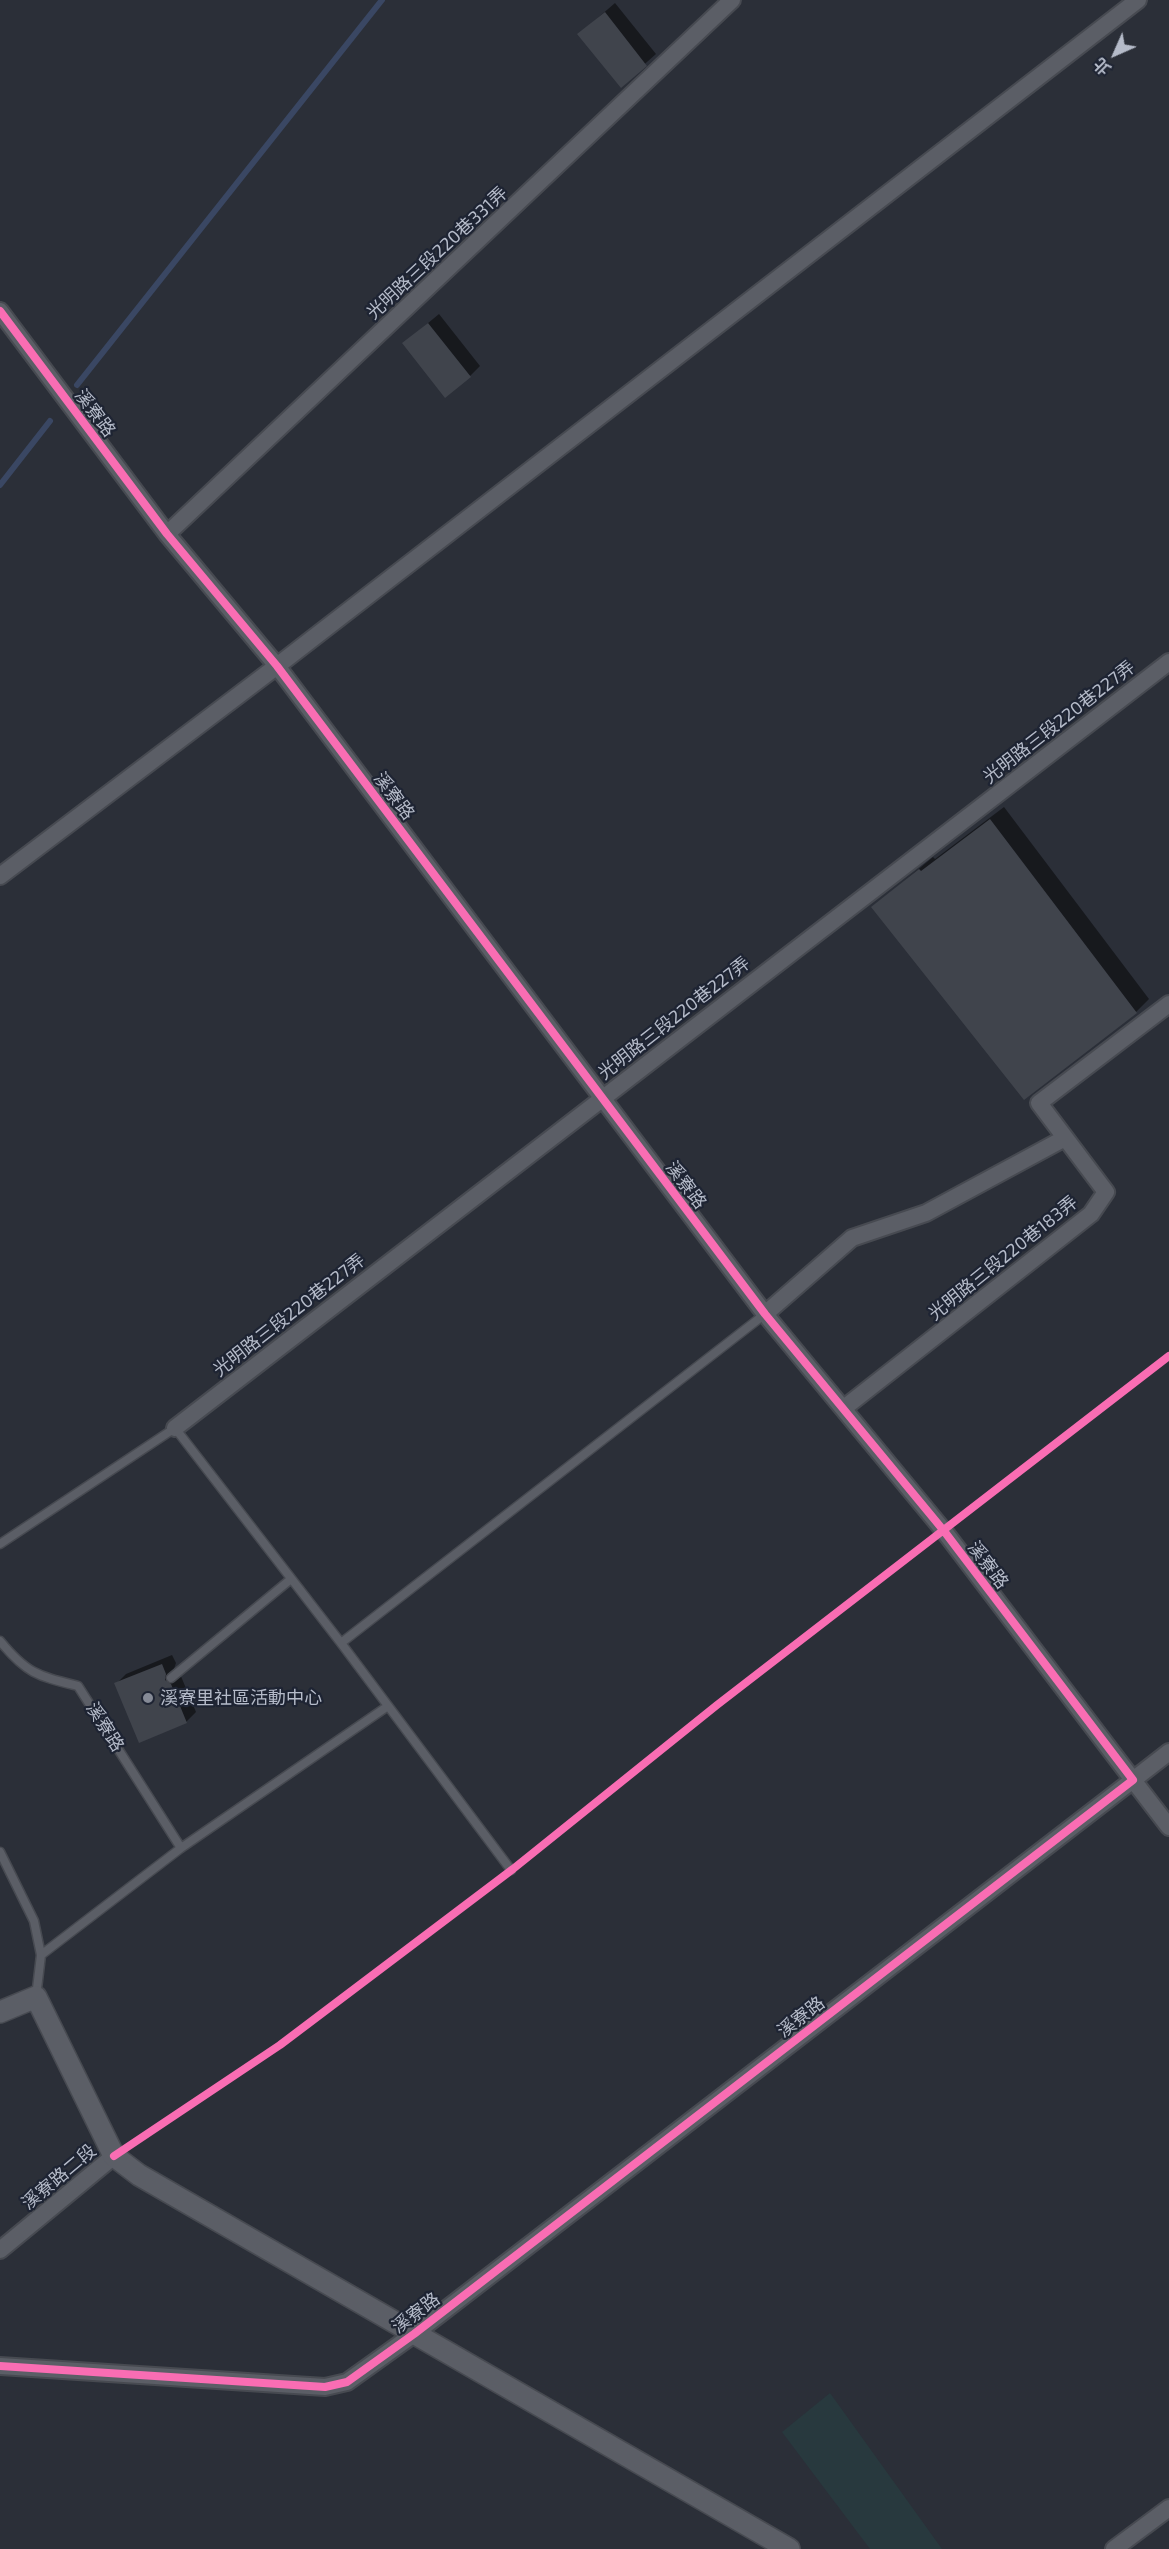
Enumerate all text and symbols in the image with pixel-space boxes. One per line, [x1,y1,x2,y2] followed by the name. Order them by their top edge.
[1085,24,1145,84] north arrow
[1090,55,1114,79] text: 北
[362,182,512,324] street label: 光明路三段220巷331弄
[70,385,120,441] street label: 溪寮路
[979,656,1139,788] street label: 光明路三段220巷227弄
[369,768,419,824] street label: 溪寮路
[594,952,754,1084] street label: 光明路三段220巷227弄
[661,1157,711,1213] street label: 溪寮路
[924,1191,1082,1325] street label: 光明路三段220巷183弄
[209,1249,369,1381] street label: 光明路三段220巷227弄
[963,1537,1013,1593] street label: 溪寮路
[160,1687,322,1709] place label: 溪寮里社區活動中心
[141,1691,155,1705] marker: 溪寮里社區活動中心
[82,1698,128,1756] street label: 溪寮路
[773,1992,829,2042] street label: 溪寮路
[18,2140,100,2214] street label: 溪寮路二段
[388,2288,444,2338] street label: 溪寮路

